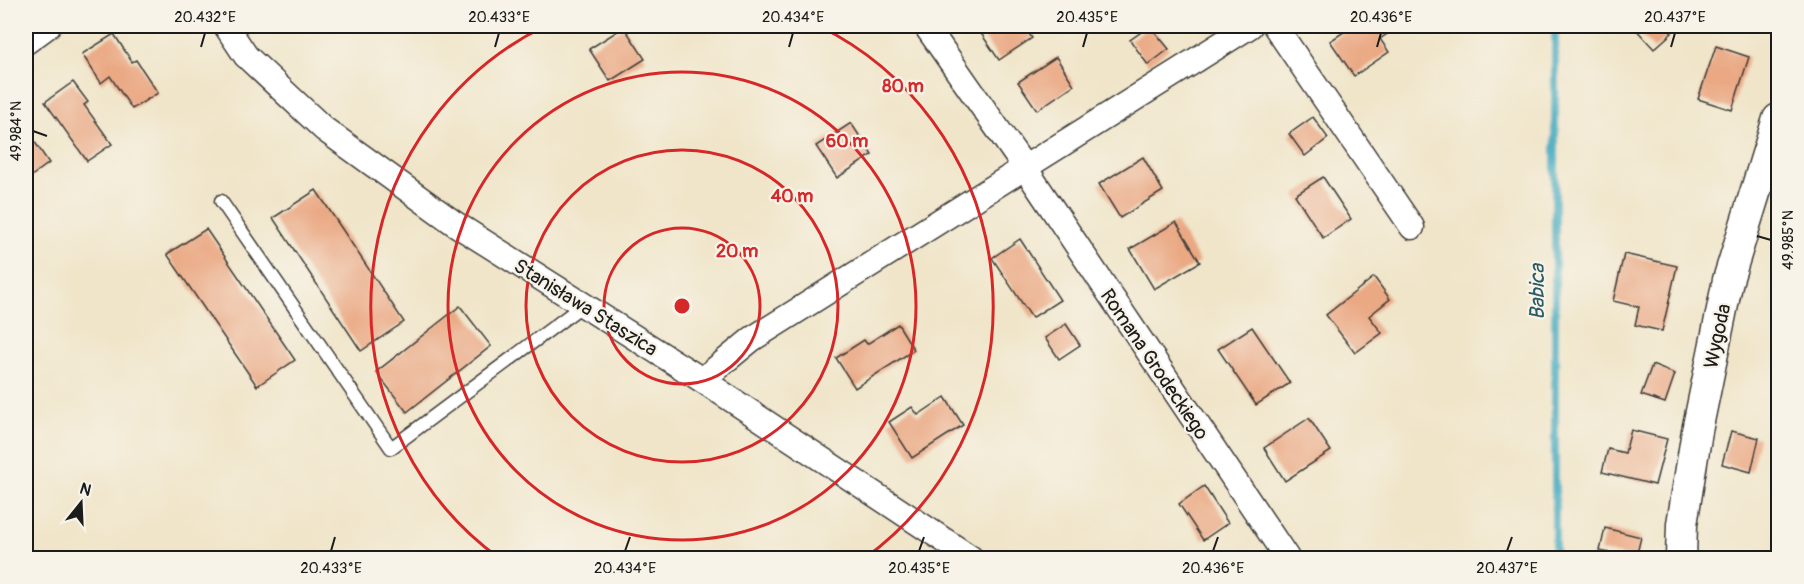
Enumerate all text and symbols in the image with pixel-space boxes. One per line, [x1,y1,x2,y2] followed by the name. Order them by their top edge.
[174,8,236,27] text: 20.432°E
[468,8,530,27] text: 20.433°E
[762,8,824,27] text: 20.434°E
[1056,8,1118,27] text: 20.435°E
[1350,8,1412,27] text: 20.436°E
[1644,8,1706,27] text: 20.437°E
[882,75,924,98] text: 80 m
[7,101,26,161] text: 49.984°N
[826,130,868,153] text: 60 m
[771,185,813,208] text: 40 m
[1779,210,1798,270] text: 49.985°N
[716,240,758,263] text: 20 m
[509,253,662,362] street label: Stanisława Staszica
[1524,263,1551,320] water label: Babica
[1095,284,1214,445] street label: Romana Grodeckiego
[672,296,692,316] centre of rings
[1698,301,1737,371] street label: Wygoda
[51,473,111,533] north arrow
[77,479,94,501] text: N
[300,559,362,578] text: 20.433°E
[594,559,656,578] text: 20.434°E
[888,559,950,578] text: 20.435°E
[1182,559,1244,578] text: 20.436°E
[1476,559,1538,578] text: 20.437°E

